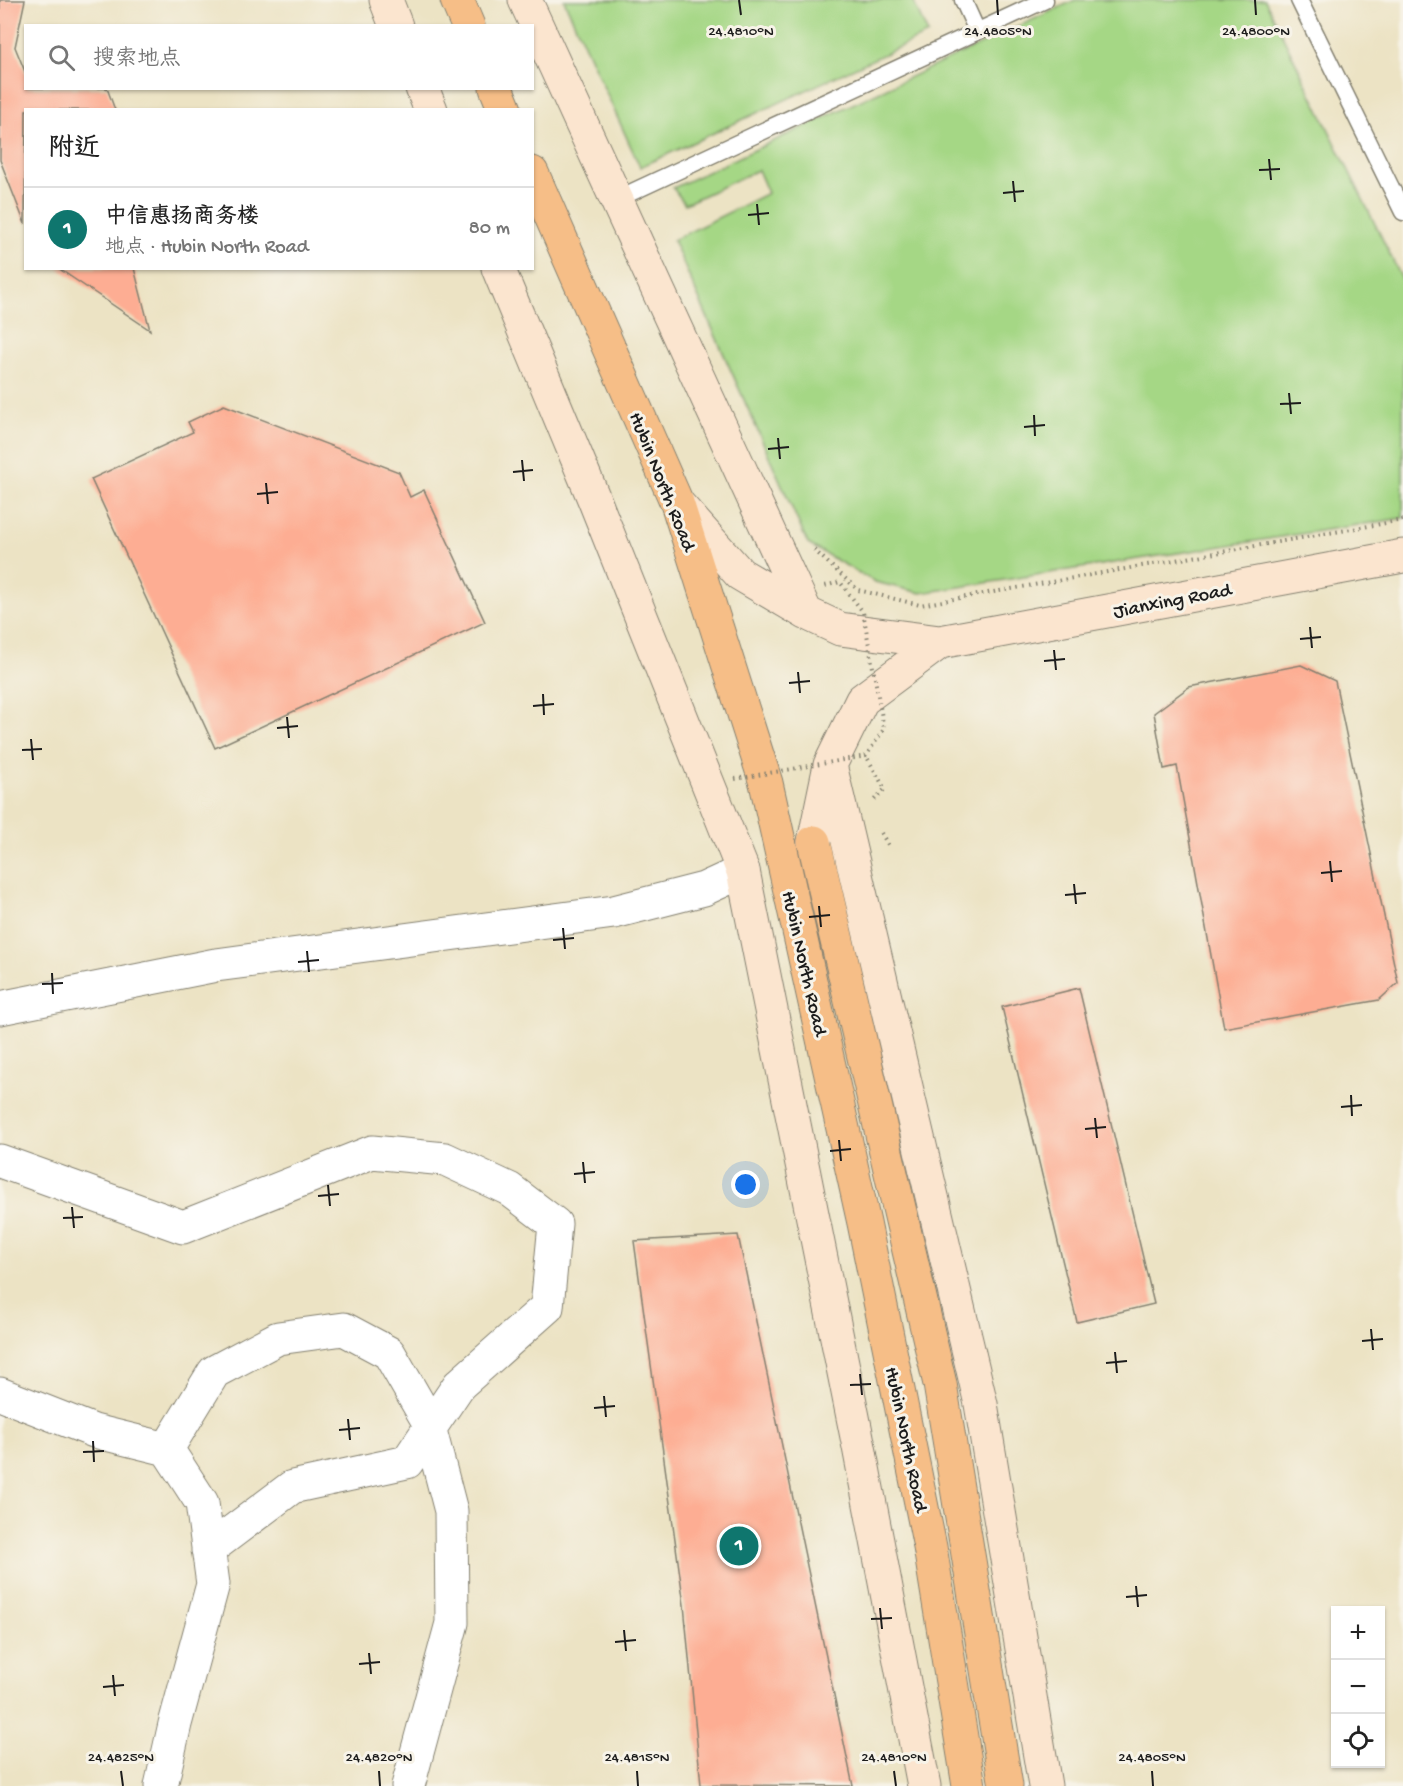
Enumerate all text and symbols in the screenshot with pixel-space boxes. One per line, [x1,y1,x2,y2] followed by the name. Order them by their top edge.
[708,23,774,41] text: 24.4810°N
[964,23,1032,41] text: 24.4805°N
[1222,23,1290,41] text: 24.4800°N
[24,24,534,90] search box
[45,41,78,74] icon: search
[93,47,181,73] text: 搜索地点
[48,135,100,166] text: 附近
[105,205,259,231] text: 中信惠扬商务楼
[63,218,72,241] text: 1
[469,218,510,241] text: 80 m
[105,237,309,260] text: 地点 · Hubin North Road
[622,409,700,557] street label: Hubin North Road
[1112,579,1236,625] street label: Jianxing Road
[775,889,831,1041] street label: Hubin North Road
[731,1170,760,1199] your location
[878,1365,932,1517] street label: Hubin North Road
[720,1524,758,1568] pin: 1
[1331,1606,1385,1768] map controls
[1331,1606,1385,1660] button: +
[1331,1660,1385,1714] button: −
[1331,1714,1385,1768] button: locate
[88,1749,154,1767] text: 24.4825°N
[346,1749,413,1767] text: 24.4820°N
[605,1749,670,1767] text: 24.4815°N
[861,1749,927,1767] text: 24.4810°N
[1118,1749,1186,1767] text: 24.4805°N

